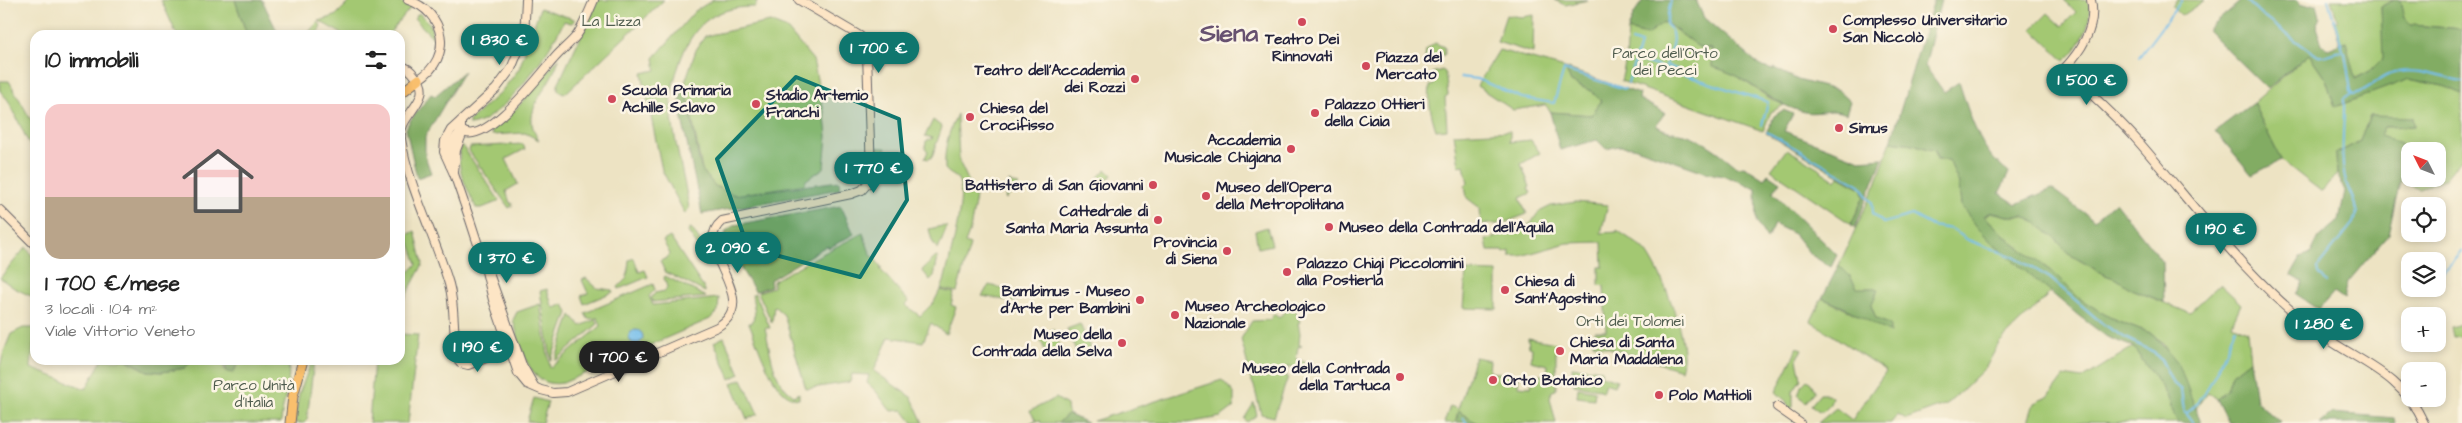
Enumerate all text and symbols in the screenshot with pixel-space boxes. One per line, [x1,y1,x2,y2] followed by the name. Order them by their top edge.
[1842,10,2007,48] place label: Complesso Universitario San Niccolò
[581,11,641,32] park label: La Lizza
[1199,16,1259,51] district label: Siena
[1296,16,1308,28] marker: Teatro Dei Rinnovati
[454,23,546,66] pin: 1 830 €
[1827,23,1839,35] marker: Complesso Universitario San Niccolò
[472,29,528,51] text: 1 830 €
[1264,29,1340,67] place label: Teatro Dei Rinnovati
[833,32,925,74] pin: 1 700 €
[850,37,908,59] text: 1 700 €
[1612,43,1718,81] park label: Parco dell'Orto dei Pecci
[45,46,138,75] text: 10 immobili
[362,46,390,74] icon: filters
[1376,47,1443,85] place label: Piazza del Mercato
[974,60,1126,98] place label: Teatro dell'Accademia dei Rozzi
[1360,60,1372,72] marker: Piazza del Mercato
[2041,64,2133,106] pin: 1 500 €
[2057,69,2117,91] text: 1 500 €
[1129,73,1141,85] marker: Teatro dell'Accademia dei Rozzi
[621,80,731,118] place label: Scuola Primaria Achille Sclavo
[765,85,869,123] place label: Stadio Artemio Franchi
[606,93,618,105] marker: Scuola Primaria Achille Sclavo
[1324,94,1425,132] place label: Palazzo Ottieri della Ciaia
[750,98,762,110] marker: Stadio Artemio Franchi
[980,98,1054,136] place label: Chiesa del Crocifisso
[1309,107,1321,119] marker: Palazzo Ottieri della Ciaia
[964,111,976,123] marker: Chiesa del Crocifisso
[1848,118,1888,139] place label: Simus
[1833,122,1845,134] marker: Simus
[1164,130,1281,170] place label: Accademia Musicale Chigiana
[173,136,263,226] icon: home
[2401,142,2446,188] north arrow
[2401,142,2446,407] map controls
[1285,143,1297,155] marker: Accademia Musicale Chigiana
[828,152,920,194] pin: 1 770 €
[845,157,903,179] text: 1 770 €
[965,175,1144,196] place label: Battistero di San Giovanni
[1215,177,1344,215] place label: Museo dell'Opera della Metropolitana
[1147,179,1159,191] marker: Battistero di San Giovanni
[1200,190,1212,202] marker: Museo dell'Opera della Metropolitana
[2401,197,2446,242] button: locate
[1005,201,1149,239] place label: Cattedrale di Santa Maria Assunta
[2175,212,2267,255] pin: 1 190 €
[1152,214,1164,226] marker: Cattedrale di Santa Maria Assunta
[1339,217,1554,238] place label: Museo della Contrada dell'Aquila
[2197,218,2245,240] text: 1 190 €
[1323,221,1335,233] marker: Museo della Contrada dell'Aquila
[692,232,784,274] pin: 2 090 €
[1154,232,1217,270] place label: Provincia di Siena
[706,237,770,259] text: 2 090 €
[461,242,553,284] pin: 1 370 €
[1221,245,1233,257] marker: Provincia di Siena
[479,247,535,269] text: 1 370 €
[2401,252,2446,297] button: layers
[1296,253,1464,291] place label: Palazzo Chigi Piccolomini alla Postierla
[1281,266,1293,278] marker: Palazzo Chigi Piccolomini alla Postierla
[45,269,180,298] text: 1 700 €/mese
[1514,271,1606,311] place label: Chiesa di Sant'Agostino
[1000,281,1131,319] place label: Bambimus - Museo d'Arte per Bambini
[1499,284,1511,296] marker: Chiesa di Sant'Agostino
[1134,294,1146,306] marker: Bambimus - Museo d'Arte per Bambini
[1185,296,1326,334] place label: Museo Archeologico Nazionale
[45,298,157,320] text: 3 locali · 104 m²
[2401,307,2446,352] button: +
[2278,308,2370,350] pin: 1 280 €
[1169,309,1181,321] marker: Museo Archeologico Nazionale
[1576,311,1684,332] park label: Orti dei Tolomei
[2295,313,2353,335] text: 1 280 €
[45,320,195,342] text: Viale Vittorio Veneto
[972,324,1112,362] place label: Museo della Contrada della Selva
[432,330,524,373] pin: 1 190 €
[1570,332,1683,370] place label: Chiesa di Santa Maria Maddalena
[454,336,502,358] text: 1 190 €
[1116,337,1128,349] marker: Museo della Contrada della Selva
[573,340,665,383] pin: 1 700 €
[1554,345,1566,357] marker: Chiesa di Santa Maria Maddalena
[590,346,648,368] text: 1 700 €
[1242,358,1390,396] place label: Museo della Contrada della Tartuca
[2401,362,2446,407] button: −
[1503,370,1603,391] place label: Orto Botanico
[1394,371,1406,383] marker: Museo della Contrada della Tartuca
[1487,374,1499,386] marker: Orto Botanico
[213,375,295,413] park label: Parco Unità d'Italia
[1669,385,1752,406] place label: Polo Mattioli
[1653,389,1665,401] marker: Polo Mattioli

